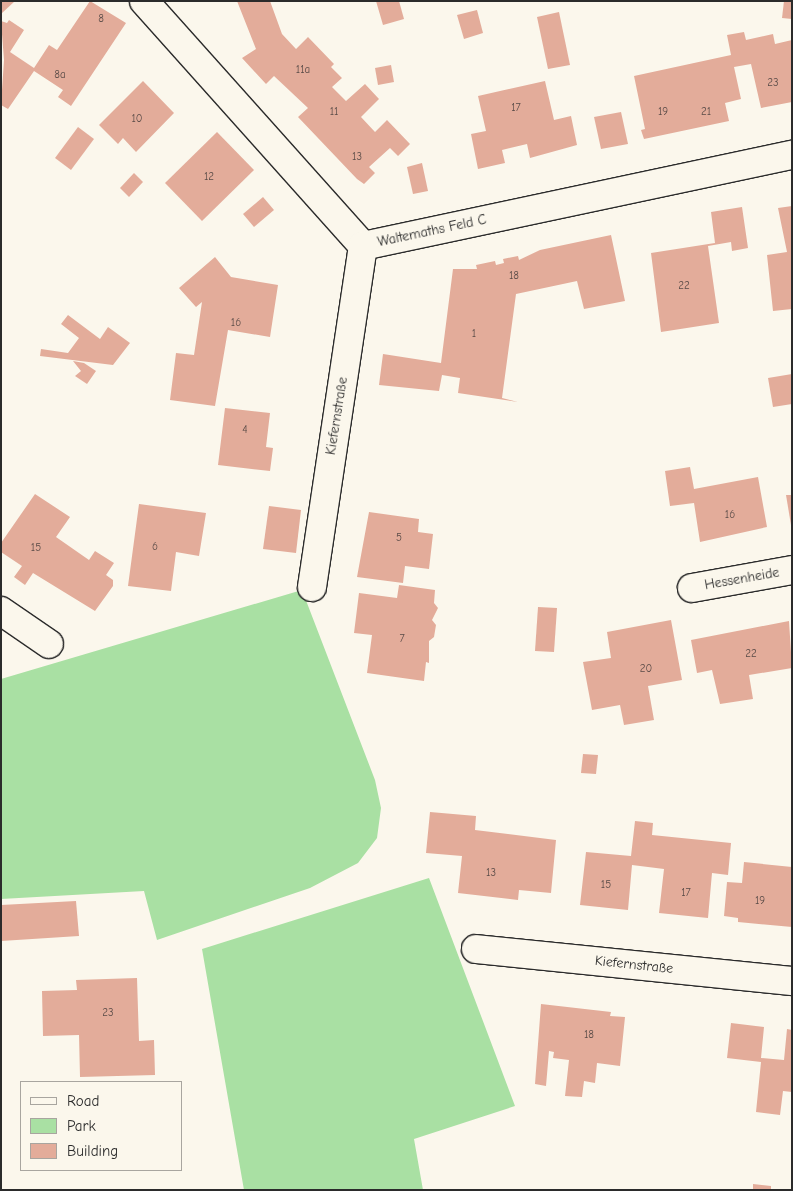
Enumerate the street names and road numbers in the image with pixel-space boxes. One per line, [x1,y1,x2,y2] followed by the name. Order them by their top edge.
[376,211,488,251] street label: Waltemaths Feld C
[323,376,351,456] street label: Kiefernstraße
[703,564,781,594] street label: Hessenheide
[594,953,674,977] street label: Kiefernstraße

